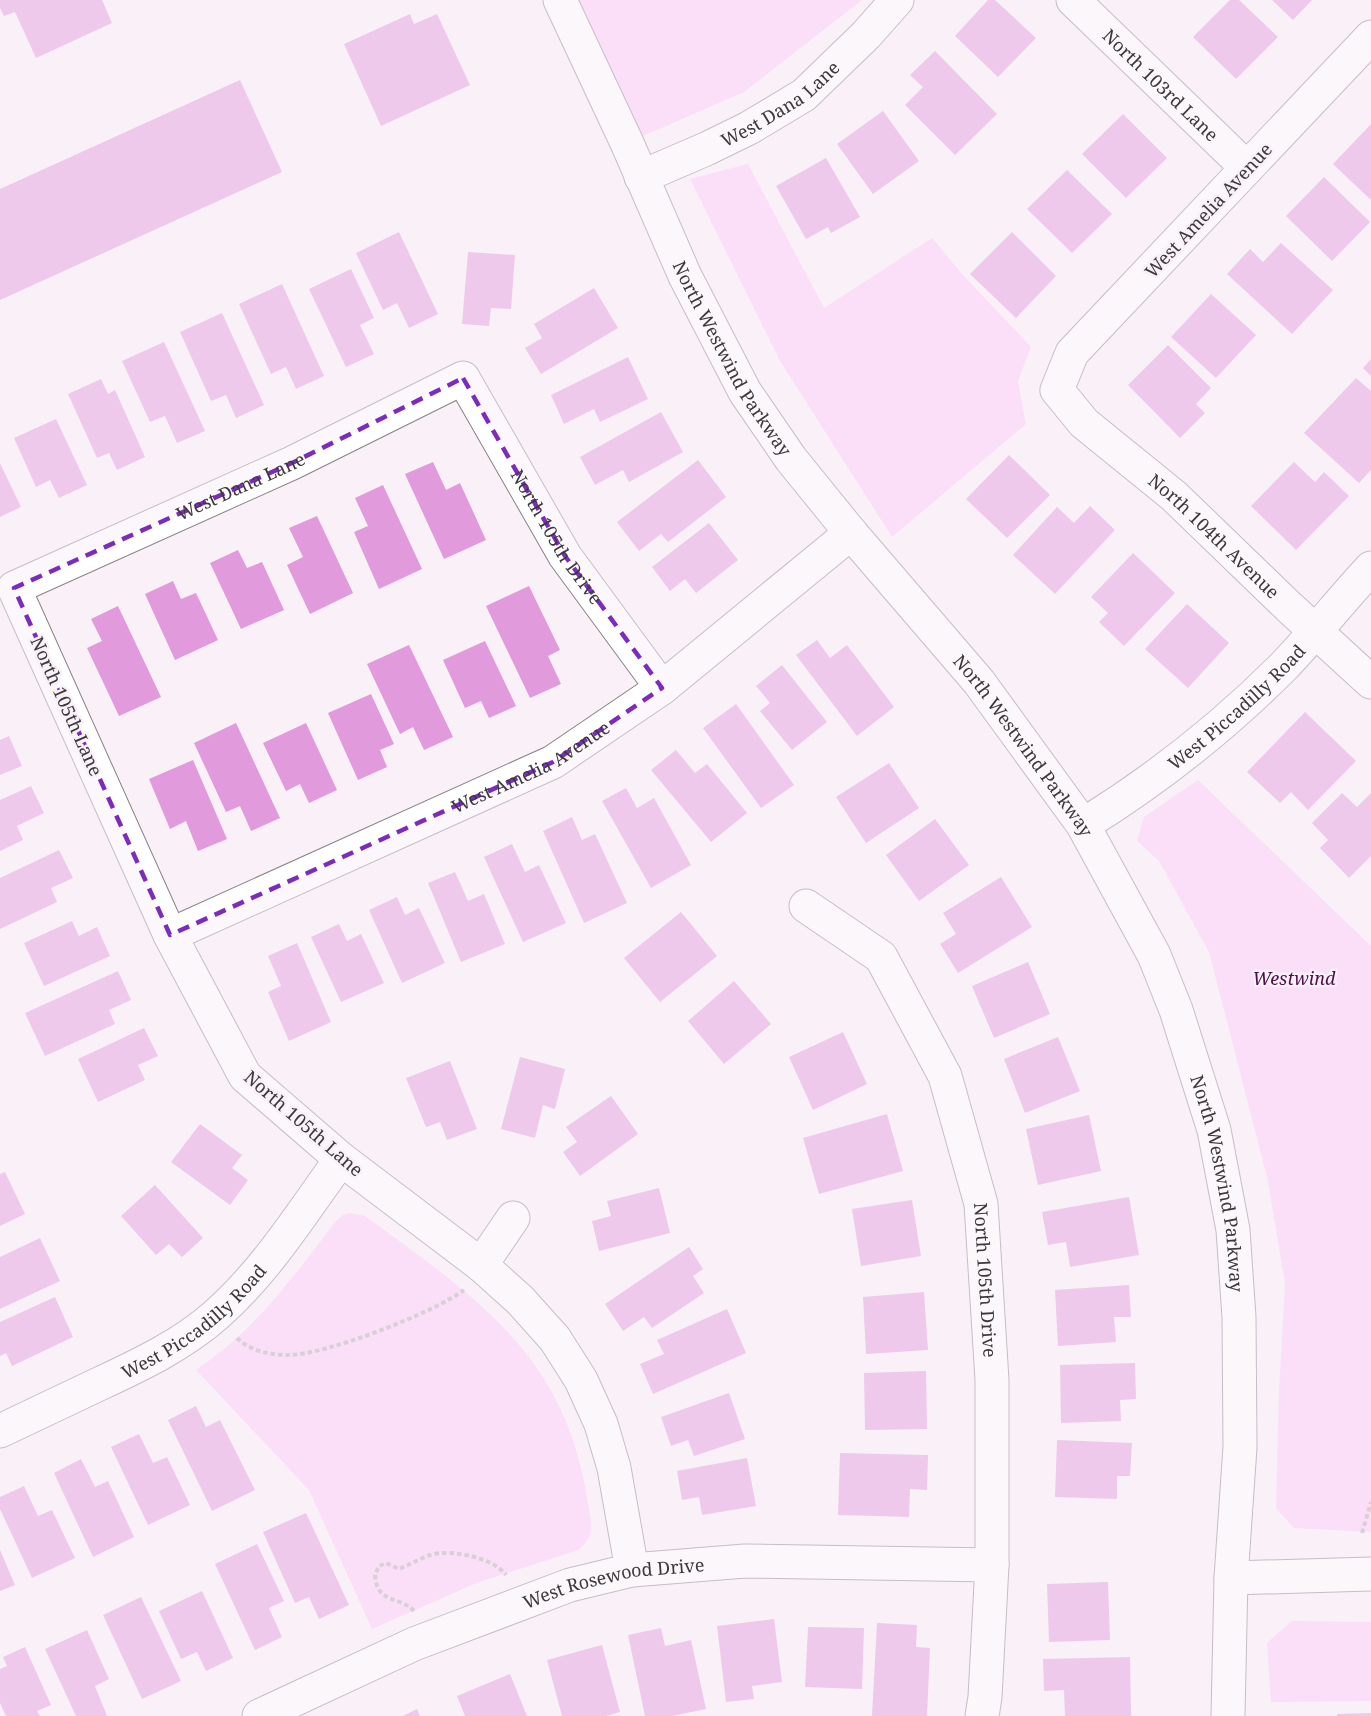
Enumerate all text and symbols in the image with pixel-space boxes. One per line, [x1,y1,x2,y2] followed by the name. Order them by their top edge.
[1098,23,1224,146] street label: North 103rd Lane
[717,55,844,152] street label: West Dana Lane
[1139,137,1277,283] street label: West Amelia Avenue
[668,257,798,461] street label: North Westwind Parkway
[172,447,309,526] street label: West Dana Lane
[506,465,608,609] street label: North 105th Drive
[1143,468,1285,604] street label: North 104th Avenue
[25,632,109,780] street label: North 105th Lane
[1163,639,1310,775] street label: West Piccadilly Road
[948,649,1099,841] street label: North Westwind Parkway
[447,715,614,818] street label: West Amelia Avenue
[1253,966,1336,990] park label: Westwind
[239,1065,369,1181] street label: North 105th Lane
[1185,1072,1249,1294] street label: North Westwind Parkway
[969,1202,1003,1358] street label: North 105th Drive
[117,1259,271,1384] street label: West Piccadilly Road
[519,1552,705,1614] street label: West Rosewood Drive

